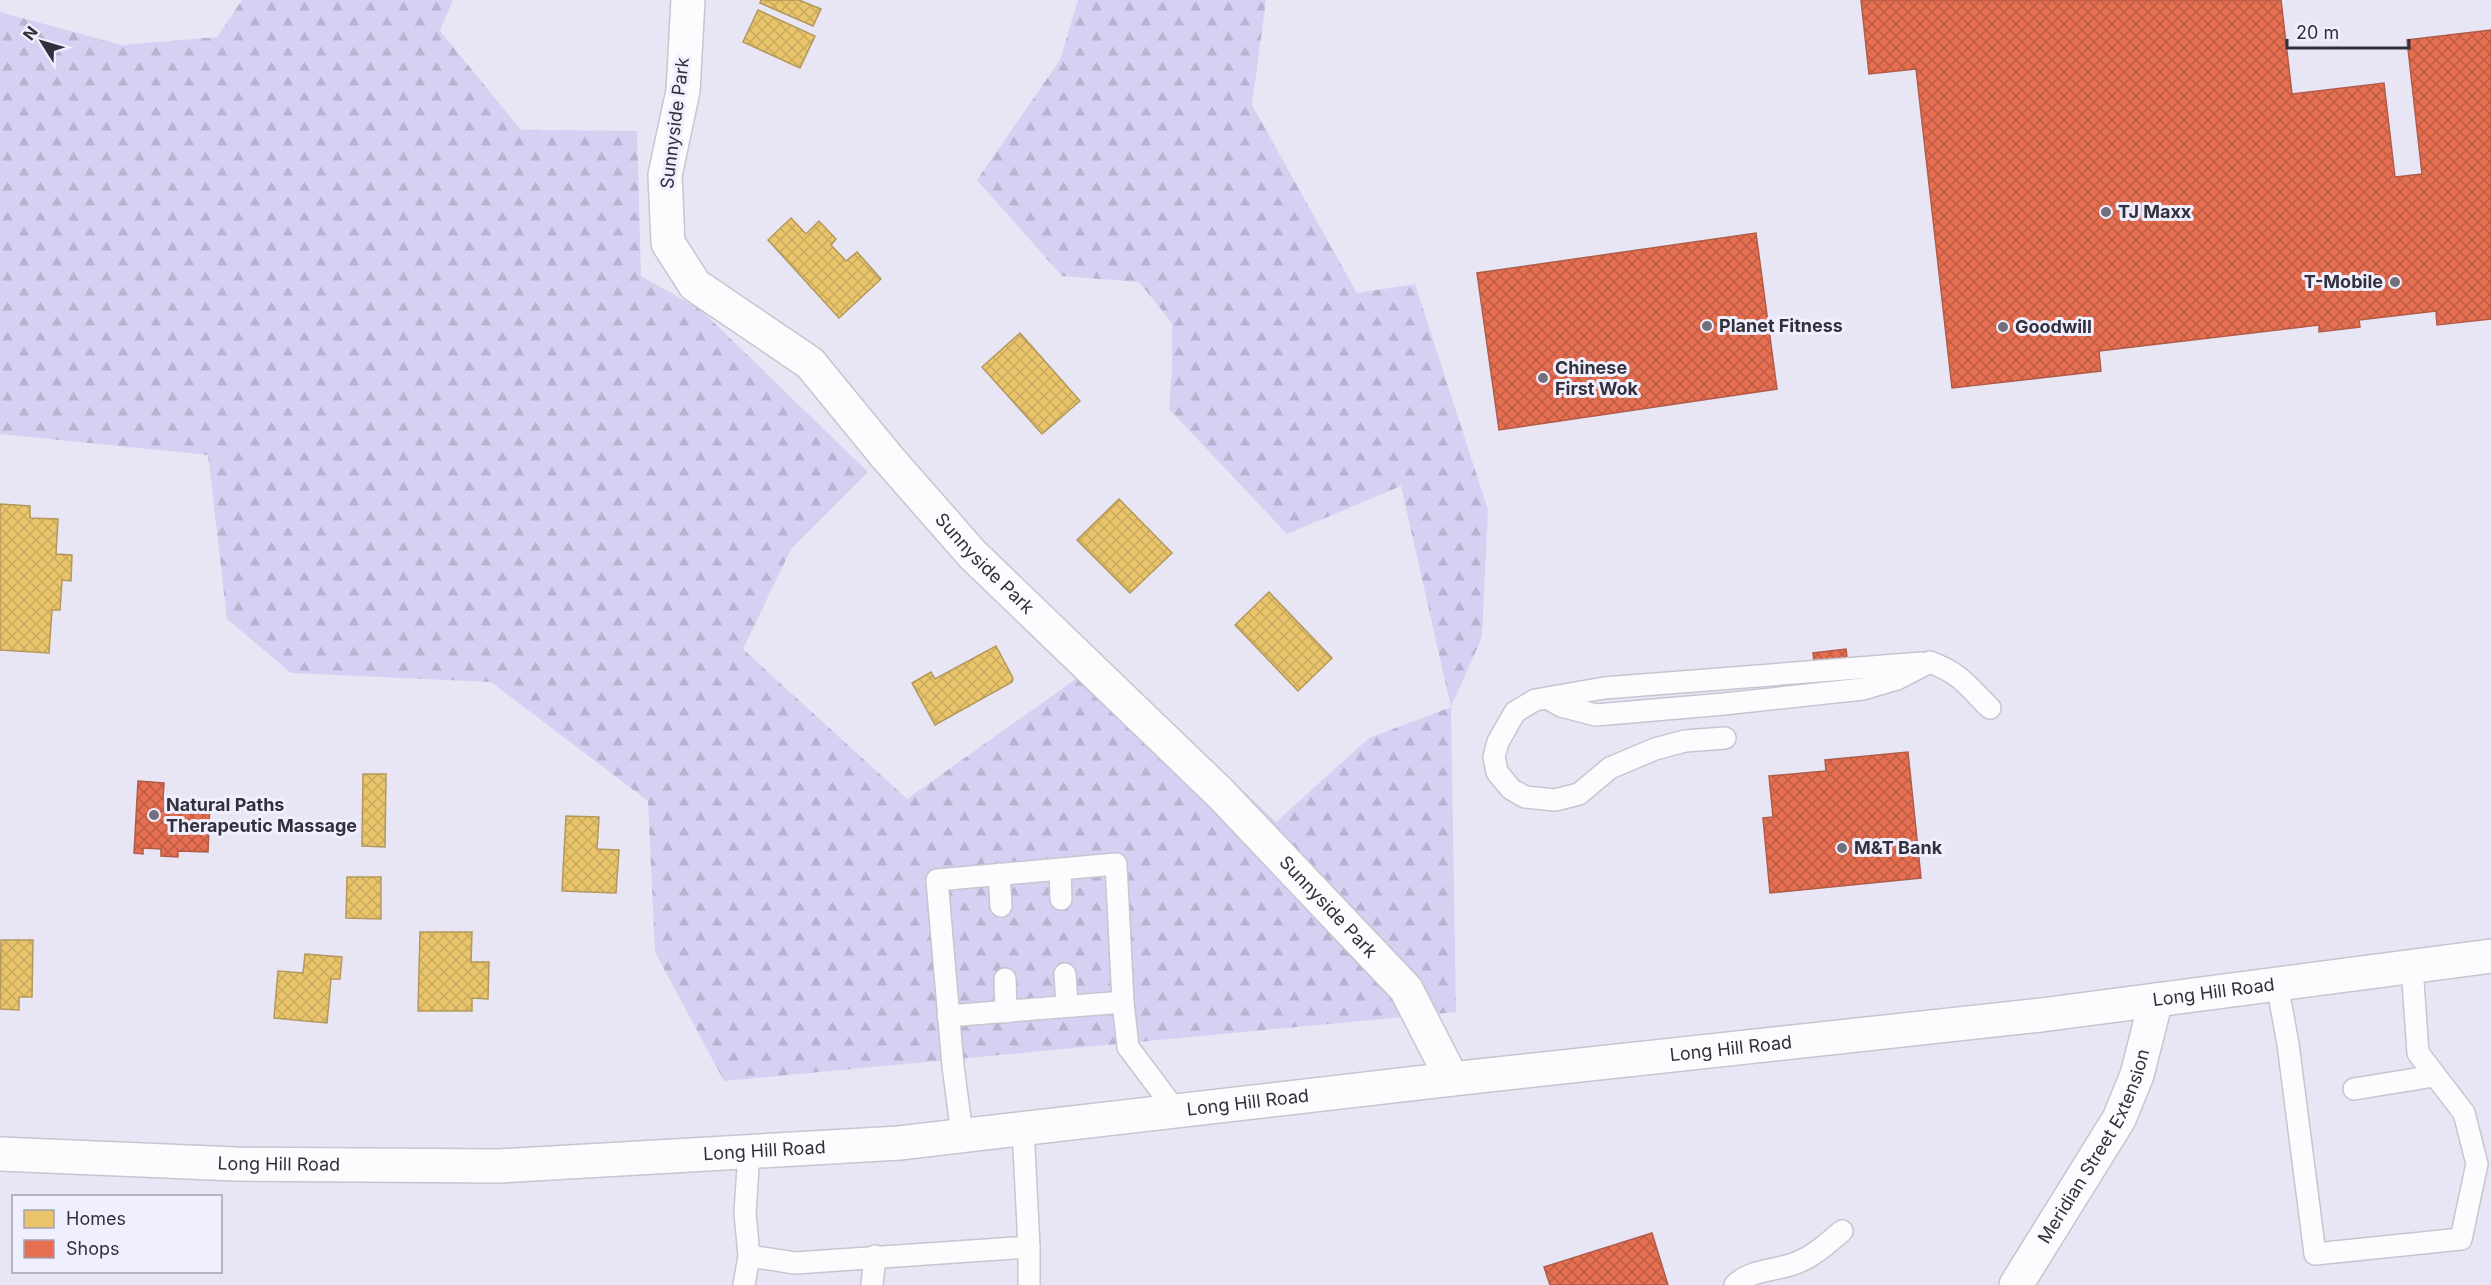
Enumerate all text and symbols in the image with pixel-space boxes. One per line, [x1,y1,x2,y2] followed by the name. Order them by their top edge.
[12,12,72,72] north arrow
[2287,12,2408,50] scale bar
[18,22,42,44] text: N
[2296,22,2339,43] text: 20 m
[656,56,693,190] street label: Sunnyside Park
[2118,201,2192,222] place label: TJ Maxx
[2099,205,2113,219] marker: TJ Maxx
[2304,271,2383,292] place label: T-Mobile
[2388,275,2402,289] marker: T-Mobile
[1719,315,1843,336] place label: Planet Fitness
[2015,316,2092,337] place label: Goodwill
[1700,319,1714,333] marker: Planet Fitness
[1996,320,2010,334] marker: Goodwill
[1555,357,1639,399] place label: Chinese First Wok
[1536,371,1550,385] marker: Chinese First Wok
[931,509,1039,618] street label: Sunnyside Park
[166,794,357,836] place label: Natural Paths Therapeutic Massage
[147,808,161,822] marker: Natural Paths Therapeutic Massage
[1854,837,1943,858] place label: M&T Bank
[1835,841,1849,855] marker: M&T Bank
[1275,851,1382,962] street label: Sunnyside Park
[2151,974,2276,1010] street label: Long Hill Road
[1669,1031,1793,1065] street label: Long Hill Road
[2033,1047,2153,1247] street label: Meridian Street Extension
[1186,1085,1310,1120] street label: Long Hill Road
[702,1136,826,1164] street label: Long Hill Road
[217,1152,340,1175] street label: Long Hill Road
[12,1195,222,1273] legend
[66,1208,126,1229] text: Homes
[66,1238,120,1259] text: Shops

